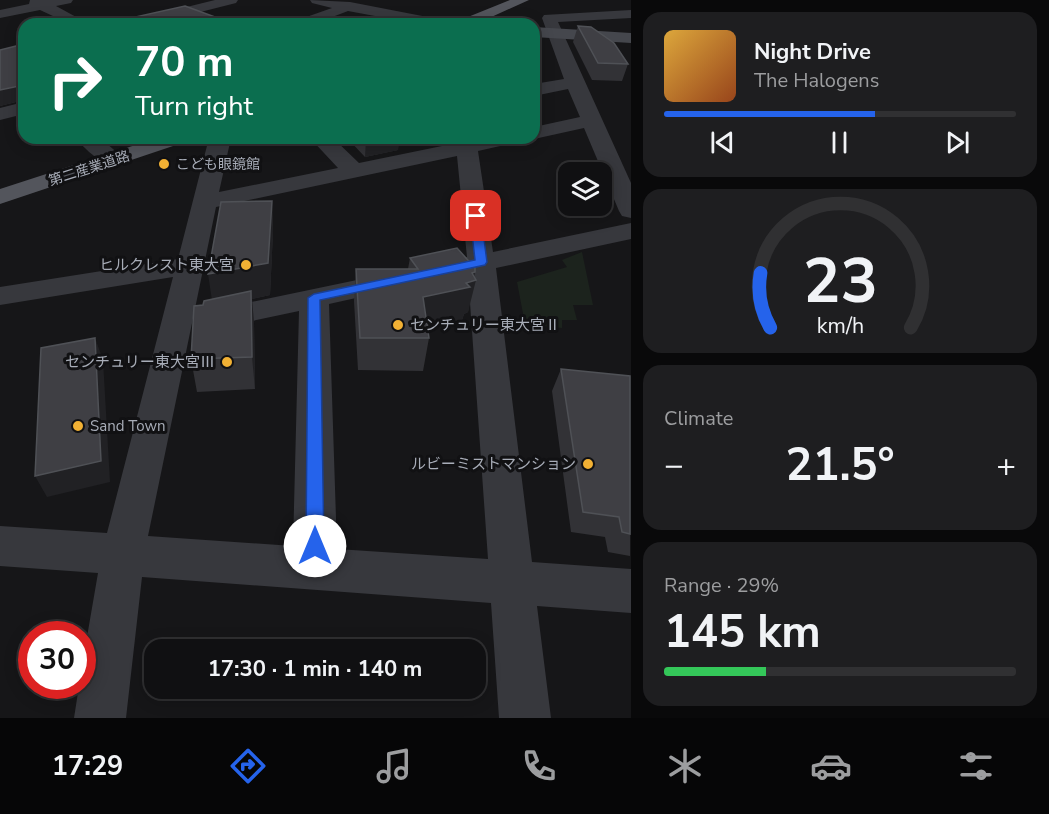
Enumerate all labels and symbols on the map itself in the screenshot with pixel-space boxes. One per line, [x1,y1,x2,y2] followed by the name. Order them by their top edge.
[46,146,132,190] street label: 第二産業道路
[176,155,260,174] place label: こども眼鏡館
[157,157,171,171] marker: こども眼鏡館
[450,190,501,241] pin
[99,255,234,275] place label: ヒルクレスト東大宮
[239,258,253,272] marker: ヒルクレスト東大宮
[410,315,560,335] place label: センチュリー東大宮Ⅱ
[391,318,405,332] marker: センチュリー東大宮Ⅱ
[65,352,215,372] place label: センチュリー東大宮Ⅲ
[220,355,234,369] marker: センチュリー東大宮Ⅲ
[90,416,166,436] place label: Sand Town
[71,419,85,433] marker: Sand Town
[411,454,576,474] place label: ルビーミストマンション
[581,457,595,471] marker: ルビーミストマンション
[283,514,347,578] position arrow
[18,621,96,699] speed limit sign: 30

